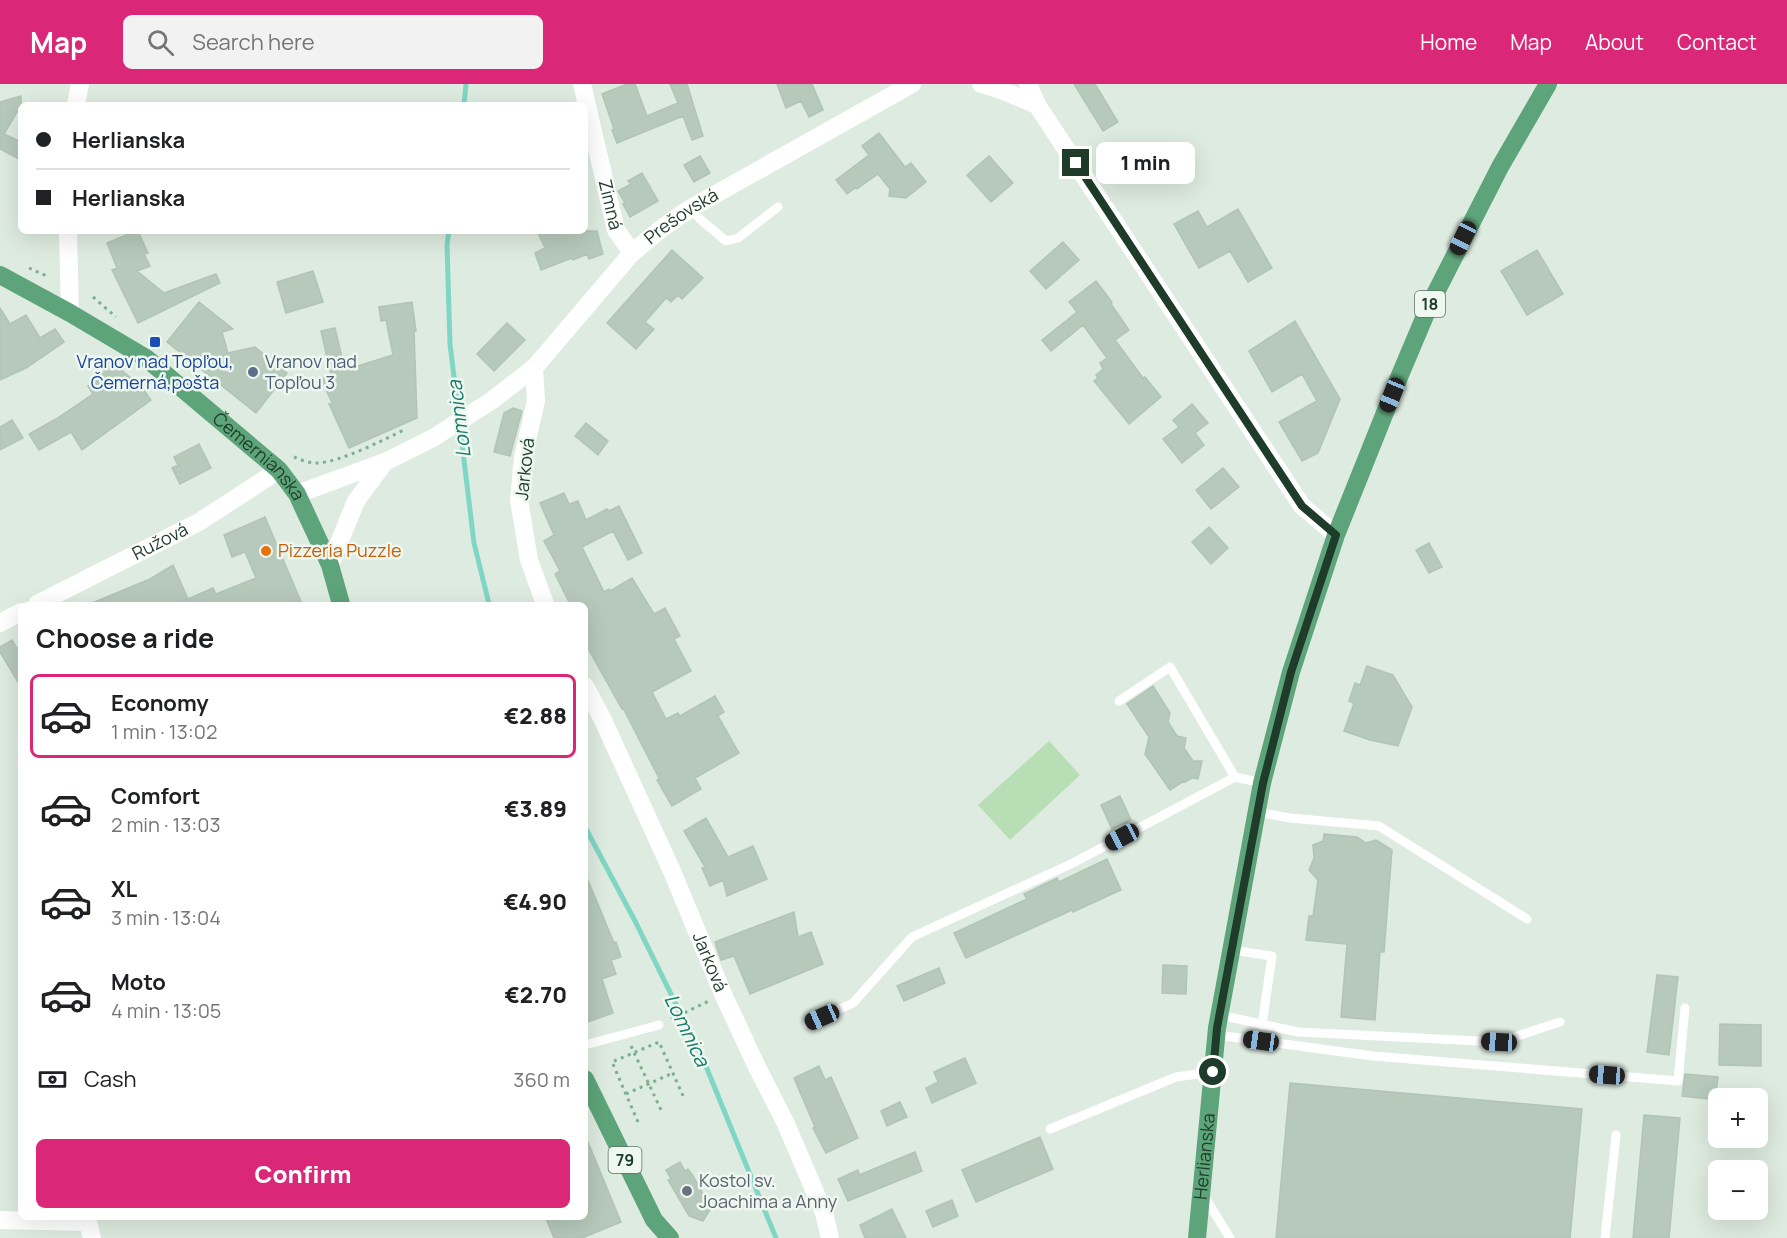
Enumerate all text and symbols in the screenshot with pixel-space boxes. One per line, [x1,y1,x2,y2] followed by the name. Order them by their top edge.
[123,15,543,69] search box
[30,23,87,61] text: Map
[144,26,177,59] icon: search
[192,27,315,57] text: Search here
[1420,28,1477,56] text: Home
[1510,28,1552,56] text: Map
[1585,28,1644,56] text: About
[1677,28,1757,56] text: Contact
[72,125,185,155] text: Herlianska
[1097,142,1196,184] callout: 1 min
[1062,149,1089,176] route end
[1120,149,1171,176] text: 1 min
[594,177,629,232] street label: Zimná
[638,182,722,249] street label: Prešovská
[72,183,185,213] text: Herlianska
[1447,218,1479,258] car
[1415,291,1445,317] road number: 18
[148,335,162,349] marker: Vranov nad Topľou, Čemerná,pošta
[76,349,234,394] place label: Vranov nad Topľou, Čemerná,pošta
[265,349,357,394] place label: Vranov nad Topľou 3
[246,365,260,379] marker: Vranov nad Topľou 3
[1377,375,1407,415] car
[440,378,477,459] water label: Lomnica
[208,406,311,504] street label: Čemernianska
[509,437,539,501] street label: Jarková
[128,517,192,565] street label: Ružová
[278,538,402,562] place label: Pizzeria Puzzle
[259,544,273,558] marker: Pizzeria Puzzle
[36,619,214,656] text: Choose a ride
[111,688,209,718] text: Economy
[39,689,93,743] icon: car
[504,701,567,731] text: €2.88
[111,718,217,745] text: 1 min · 13:02
[111,781,200,811] text: Comfort
[39,782,93,836] icon: car
[504,794,567,824] text: €3.89
[111,811,221,838] text: 2 min · 13:03
[1102,821,1142,853] car
[111,874,137,904] text: XL
[39,875,93,929] icon: car
[504,887,567,917] text: €4.90
[111,904,221,931] text: 3 min · 13:04
[688,928,734,995] street label: Jarková
[111,967,166,997] text: Moto
[39,968,93,1022] icon: car
[505,980,567,1010] text: €2.70
[658,989,717,1071] water label: Lomnica
[111,997,221,1024] text: 4 min · 13:05
[802,1001,842,1033] car
[1242,1030,1280,1052] car
[1481,1032,1517,1052] car
[1199,1058,1226,1085] route start
[36,1063,69,1096] icon: cash
[84,1064,137,1094] text: Cash
[1588,1065,1626,1085] car
[513,1066,570,1093] text: 360 m
[1708,1088,1768,1220] map controls
[1708,1088,1768,1148] button: +
[1188,1112,1220,1201] street label: Herlianska
[36,1139,570,1208] button: Confirm
[608,1147,642,1173] road number: 79
[1708,1160,1768,1220] button: −
[699,1168,838,1213] place label: Kostol sv. Joachima a Anny
[680,1184,694,1198] marker: Kostol sv. Joachima a Anny

